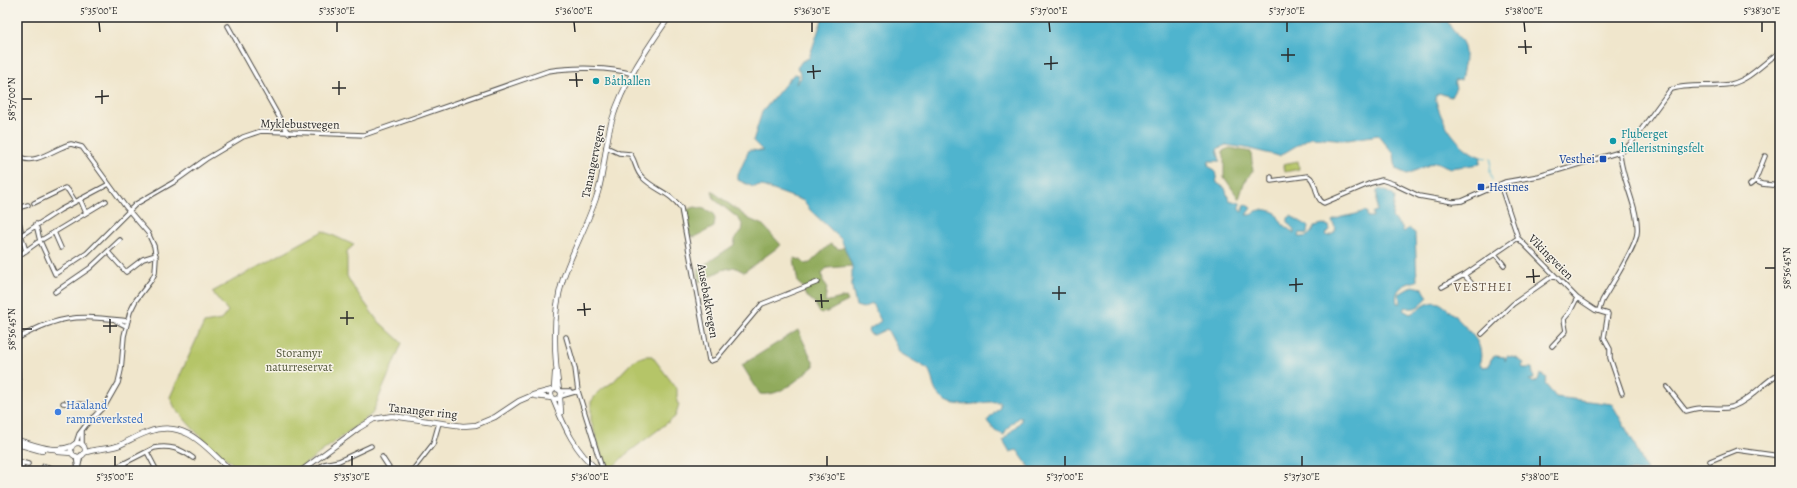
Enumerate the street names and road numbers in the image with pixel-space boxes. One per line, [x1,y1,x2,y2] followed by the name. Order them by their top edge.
[260,115,340,133] street label: Myklebustvegen
[577,122,609,199] street label: Tanangervegen
[1524,230,1577,283] street label: Vikingveien
[693,261,723,340] street label: Ausebakkvegen
[388,399,458,423] street label: Tananger ring

